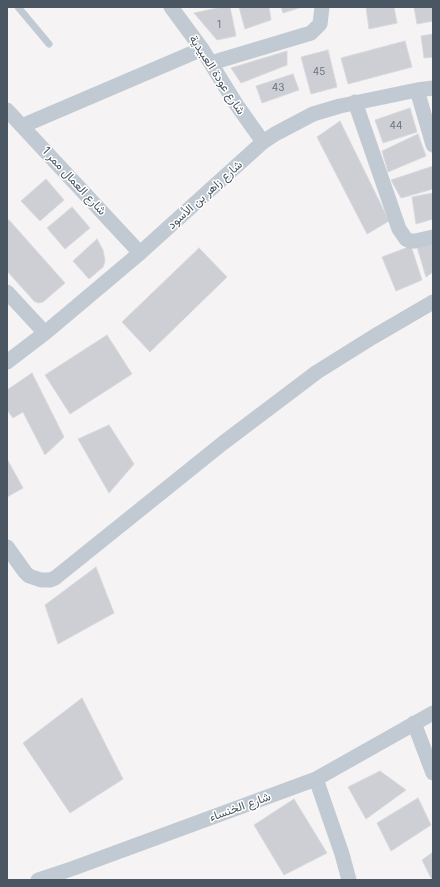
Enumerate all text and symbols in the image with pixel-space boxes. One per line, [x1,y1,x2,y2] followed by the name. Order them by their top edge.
[217,19,221,31] house number: 1
[186,33,248,117] street label: شارع عودة العبيدية
[313,66,325,78] house number: 45
[272,82,284,94] house number: 43
[390,120,402,132] house number: 44
[39,144,109,218] street label: شارع العمال ممر 1
[165,158,245,232] street label: شارع زاهر بن الأسود
[207,789,273,825] street label: شارع الخنساء

